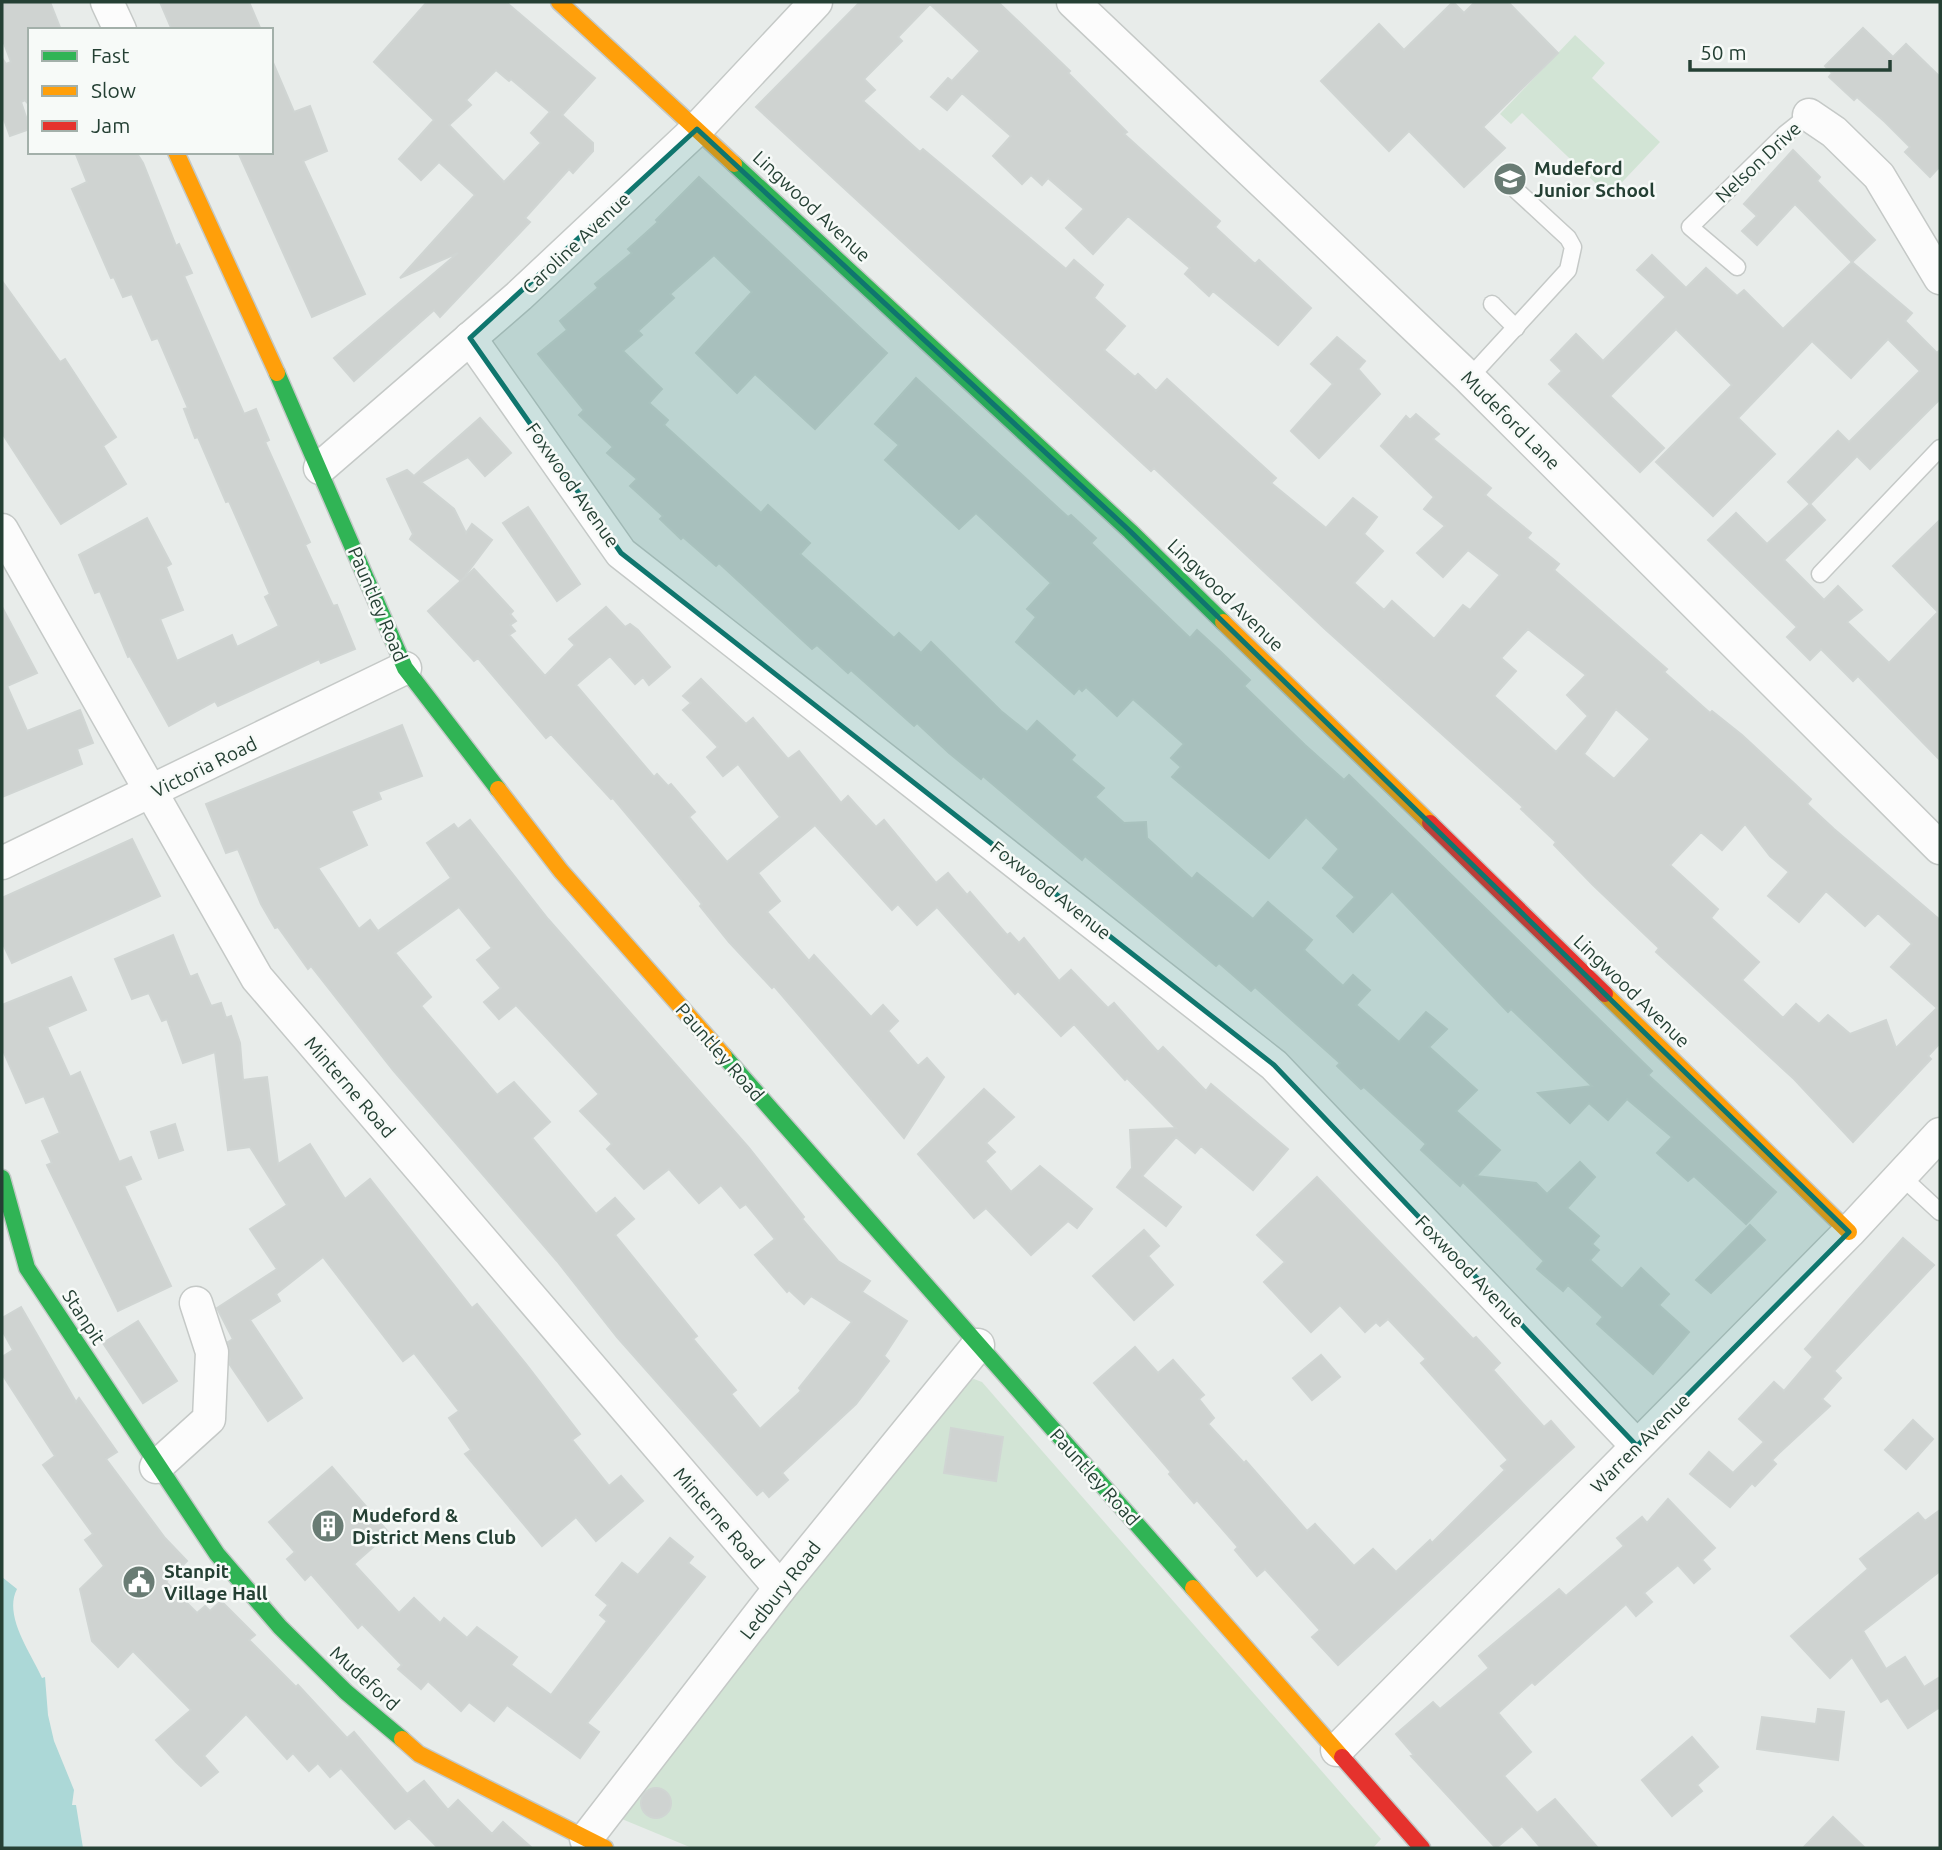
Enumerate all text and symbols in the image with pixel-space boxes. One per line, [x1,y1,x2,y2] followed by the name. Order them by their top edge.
[28,28,273,154] legend
[1690,28,1890,72] scale bar
[1700,40,1747,64] text: 50 m
[91,43,129,67] text: Fast
[91,78,136,102] text: Slow
[91,113,130,137] text: Jam
[1711,117,1805,207] street label: Nelson Drive
[749,146,875,266] street label: Lingwood Avenue
[1534,157,1655,201] place label: Mudeford Junior School
[1491,160,1529,198] school or university icon: Mudeford Junior School
[518,188,634,298] street label: Caroline Avenue
[1457,366,1565,474] street label: Mudeford Lane
[522,418,624,552] street label: Foxwood Avenue
[1164,534,1288,656] street label: Lingwood Avenue
[344,543,412,665] street label: Pauntley Road
[148,732,260,802] street label: Victoria Road
[986,836,1116,944] street label: Foxwood Avenue
[1570,930,1694,1052] street label: Lingwood Avenue
[671,998,769,1106] street label: Pauntley Road
[300,1032,400,1142] street label: Minterne Road
[1411,1210,1529,1332] street label: Foxwood Avenue
[58,1285,110,1349] street label: Stanpit
[1586,1389,1694,1497] street label: Warren Avenue
[1046,1424,1144,1530] street label: Pauntley Road
[669,1463,769,1573] street label: Minterne Road
[352,1504,516,1548] place label: Mudeford & District Mens Club
[309,1507,347,1545] building icon: Mudeford & District Mens Club
[735,1537,825,1643] street label: Ledbury Road
[164,1560,268,1604] place label: Stanpit Village Hall
[120,1563,158,1601] public building icon: Stanpit Village Hall
[326,1641,404,1715] street label: Mudeford

